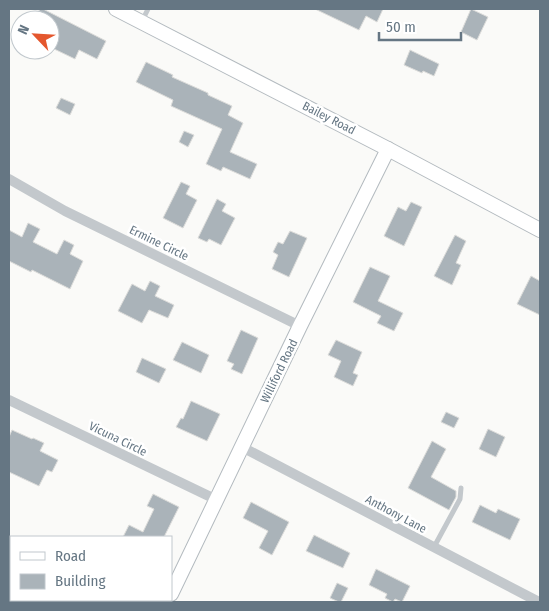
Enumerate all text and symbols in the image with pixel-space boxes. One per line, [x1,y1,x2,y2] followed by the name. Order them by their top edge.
[10,10,60,60] north arrow
[379,10,462,42] scale bar
[386,18,416,36] text: 50 m
[14,22,33,37] text: N
[300,99,358,137] street label: Bailey Road
[127,223,191,263] street label: Ermine Circle
[258,337,300,405] street label: Williford Road
[87,419,149,459] street label: Vicuna Circle
[363,492,429,536] street label: Anthony Lane
[10,536,172,601] legend
[55,547,86,565] text: Road
[55,572,106,590] text: Building

